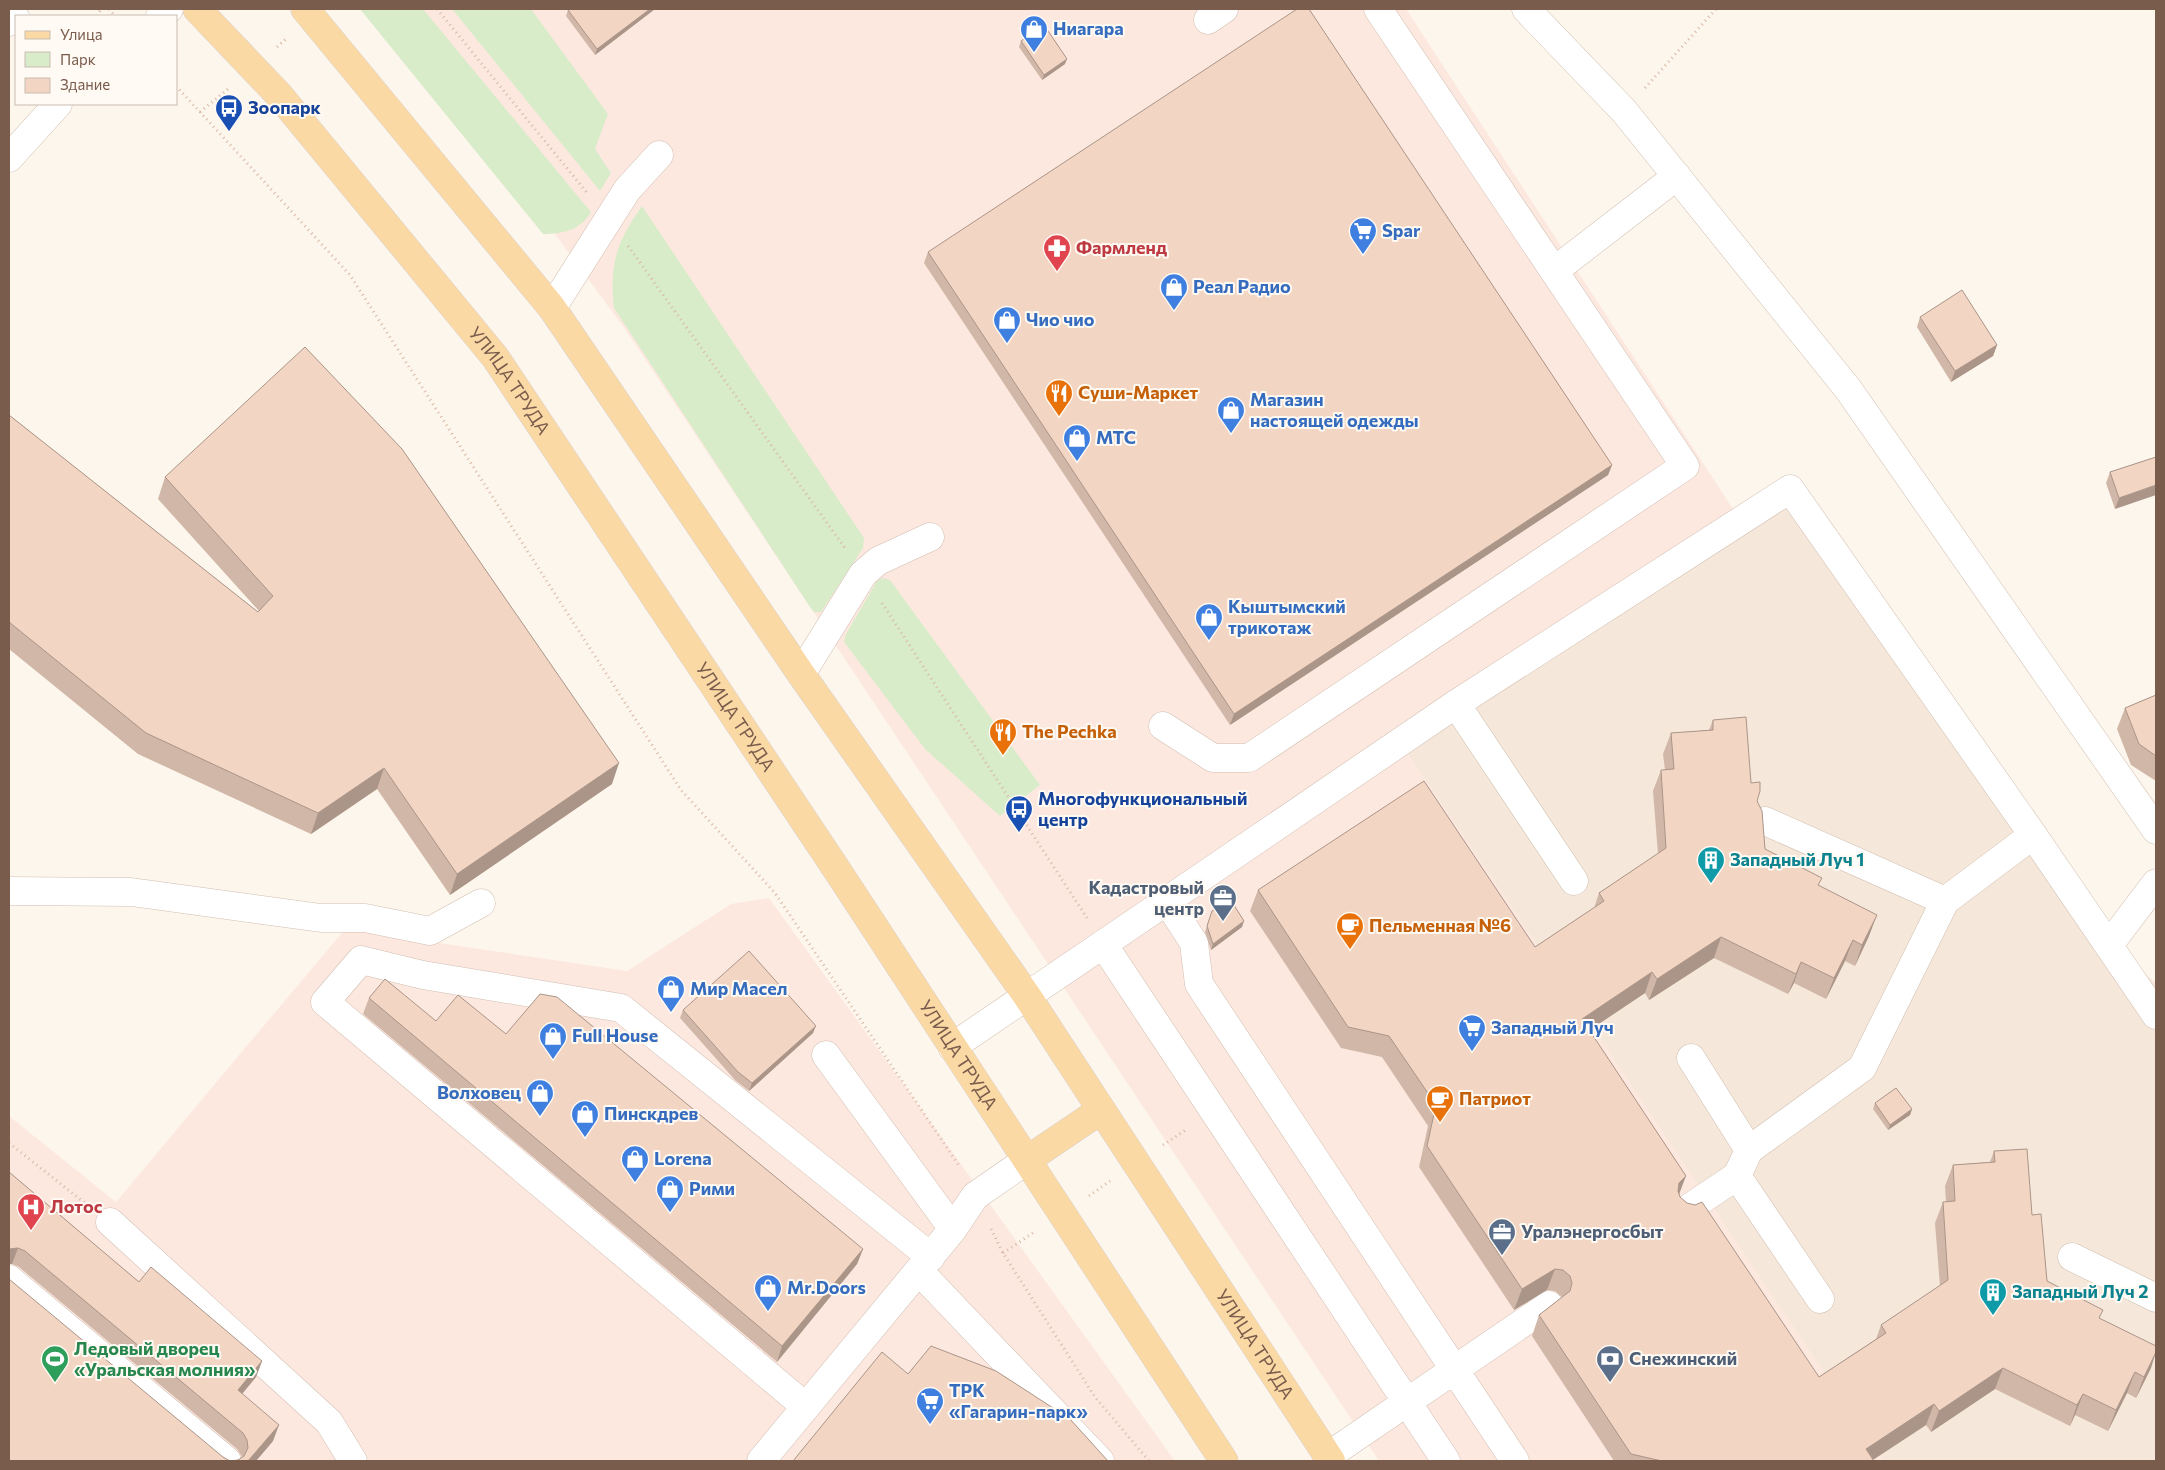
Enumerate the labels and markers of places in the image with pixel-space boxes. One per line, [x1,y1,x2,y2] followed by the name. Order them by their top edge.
[1019,14,1049,53] shop icon: Ниагара
[1053,17,1124,39] place label: Ниагара
[214,93,244,132] bus stop icon: Зоопарк
[248,96,322,118] place label: Зоопарк
[1348,216,1378,255] supermarket icon: Spar
[1382,219,1421,241] place label: Spar
[1042,233,1072,272] pharmacy icon: Фармленд
[1076,236,1167,258] place label: Фармленд
[1159,272,1189,311] shop icon: Реал Радио
[1193,275,1291,297] place label: Реал Радио
[992,305,1022,344] shop icon: Чио чио
[1026,308,1095,330] place label: Чио чио
[1044,378,1074,417] restaurant icon: Суши-Маркет
[1078,381,1198,403] place label: Суши-Маркет
[1250,388,1419,431] place label: Магазин настоящей одежды
[1216,395,1246,434] shop icon: Магазин настоящей одежды
[1062,423,1092,462] shop icon: МТС
[1096,426,1136,448] place label: МТС
[1228,595,1346,638] place label: Кыштымский трикотаж
[1194,602,1224,641] shop icon: Кыштымский трикотаж
[988,717,1018,756] restaurant icon: The Pechka
[1022,720,1117,742] place label: The Pechka
[1038,787,1247,830] place label: Многофункциональный центр
[1004,794,1034,833] bus stop icon: Многофункциональный центр
[1696,845,1726,884] building icon: Западный Луч 1
[1730,848,1864,870] place label: Западный Луч 1
[1088,876,1204,919] place label: Кадастровый центр
[1208,883,1238,922] office icon: Кадастровый центр
[1335,911,1365,950] cafe icon: Пельменная №6
[1369,914,1511,936] place label: Пельменная №6
[656,974,686,1013] shop icon: Мир Масел
[690,977,787,999] place label: Мир Масел
[1457,1013,1487,1052] supermarket icon: Западный Луч
[1491,1016,1614,1038] place label: Западный Луч
[538,1021,568,1060] shop icon: Full House
[572,1024,658,1046] place label: Full House
[525,1078,555,1117] shop icon: Волховец
[437,1081,521,1103] place label: Волховец
[1425,1084,1455,1123] cafe icon: Патриот
[1459,1087,1531,1109] place label: Патриот
[570,1099,600,1138] shop icon: Пинскдрев
[604,1102,698,1124] place label: Пинскдрев
[620,1144,650,1183] shop icon: Lorena
[654,1147,712,1169] place label: Lorena
[655,1174,685,1213] shop icon: Рими
[689,1177,735,1199] place label: Рими
[16,1192,46,1231] hospital icon: Лотос
[50,1195,103,1217] place label: Лотос
[1487,1217,1517,1256] office icon: Уралэнергосбыт
[1521,1220,1664,1242] place label: Уралэнергосбыт
[753,1273,783,1312] shop icon: Mr.Doors
[787,1276,866,1298] place label: Mr.Doors
[1978,1277,2008,1316] building icon: Западный Луч 2
[2012,1280,2149,1302] place label: Западный Луч 2
[74,1337,256,1380] place label: Ледовый дворец «Уральская молния»
[40,1344,70,1383] sports icon: Ледовый дворец «Уральская молния»
[1595,1344,1625,1383] bank icon: Снежинский
[1629,1347,1737,1369] place label: Снежинский
[949,1379,1088,1422] place label: ТРК «Гагарин-парк»
[915,1386,945,1425] supermarket icon: ТРК «Гагарин-парк»

